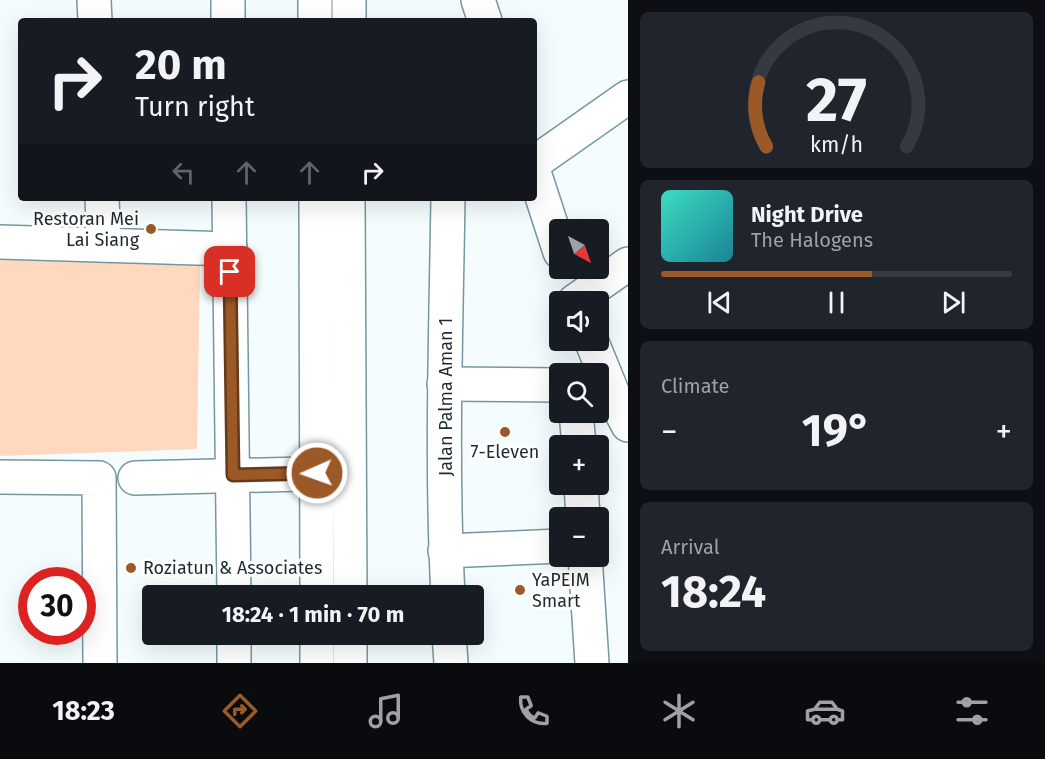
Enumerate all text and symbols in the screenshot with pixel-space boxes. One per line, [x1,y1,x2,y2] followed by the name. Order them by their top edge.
[135,40,227,90] text: 20 m
[36,42,114,120] icon: right
[806,63,867,138] text: 27
[135,91,255,123] text: Turn right
[810,132,863,158] text: km/h
[167,156,200,189] icon: left
[230,156,263,189] icon: ahead
[293,156,326,189] icon: ahead
[356,156,389,189] icon: right
[751,201,863,228] text: Night Drive
[33,208,140,251] place label: Restoran Mei Lai Siang
[549,219,609,279] north arrow
[549,219,609,567] map controls
[144,222,158,236] marker: Restoran Mei Lai Siang
[751,228,873,252] text: The Halogens
[204,246,255,297] pin
[213,255,246,288] icon: arrive
[703,286,736,319] icon: previous
[820,286,853,319] icon: pause
[937,286,970,319] icon: next
[549,291,609,351] button: sound
[435,318,457,476] street label: Jalan Palma Aman 1
[549,363,609,423] button: search
[661,374,729,398] text: Climate
[802,404,871,458] text: 19°
[661,412,678,452] text: −
[996,412,1012,452] text: +
[498,425,512,439] marker: 7-Eleven
[549,435,609,495] button: +
[285,441,349,505] position arrow
[471,441,539,463] place label: 7-Eleven
[549,507,609,567] button: −
[661,535,720,559] text: Arrival
[143,557,322,579] place label: Roziatun & Associates
[124,561,138,575] marker: Roziatun & Associates
[661,565,766,619] text: 18:24
[18,567,96,645] speed limit sign: 30
[532,569,590,612] place label: YaPEIM Smart
[513,583,527,597] marker: YaPEIM Smart
[222,601,404,628] text: 18:24 · 1 min · 70 m
[219,690,261,732] icon: directions
[365,690,407,732] icon: music
[512,690,554,732] icon: phone
[658,690,700,732] icon: climate
[804,690,846,732] icon: car
[951,690,993,732] icon: filters
[52,695,115,727] text: 18:23

